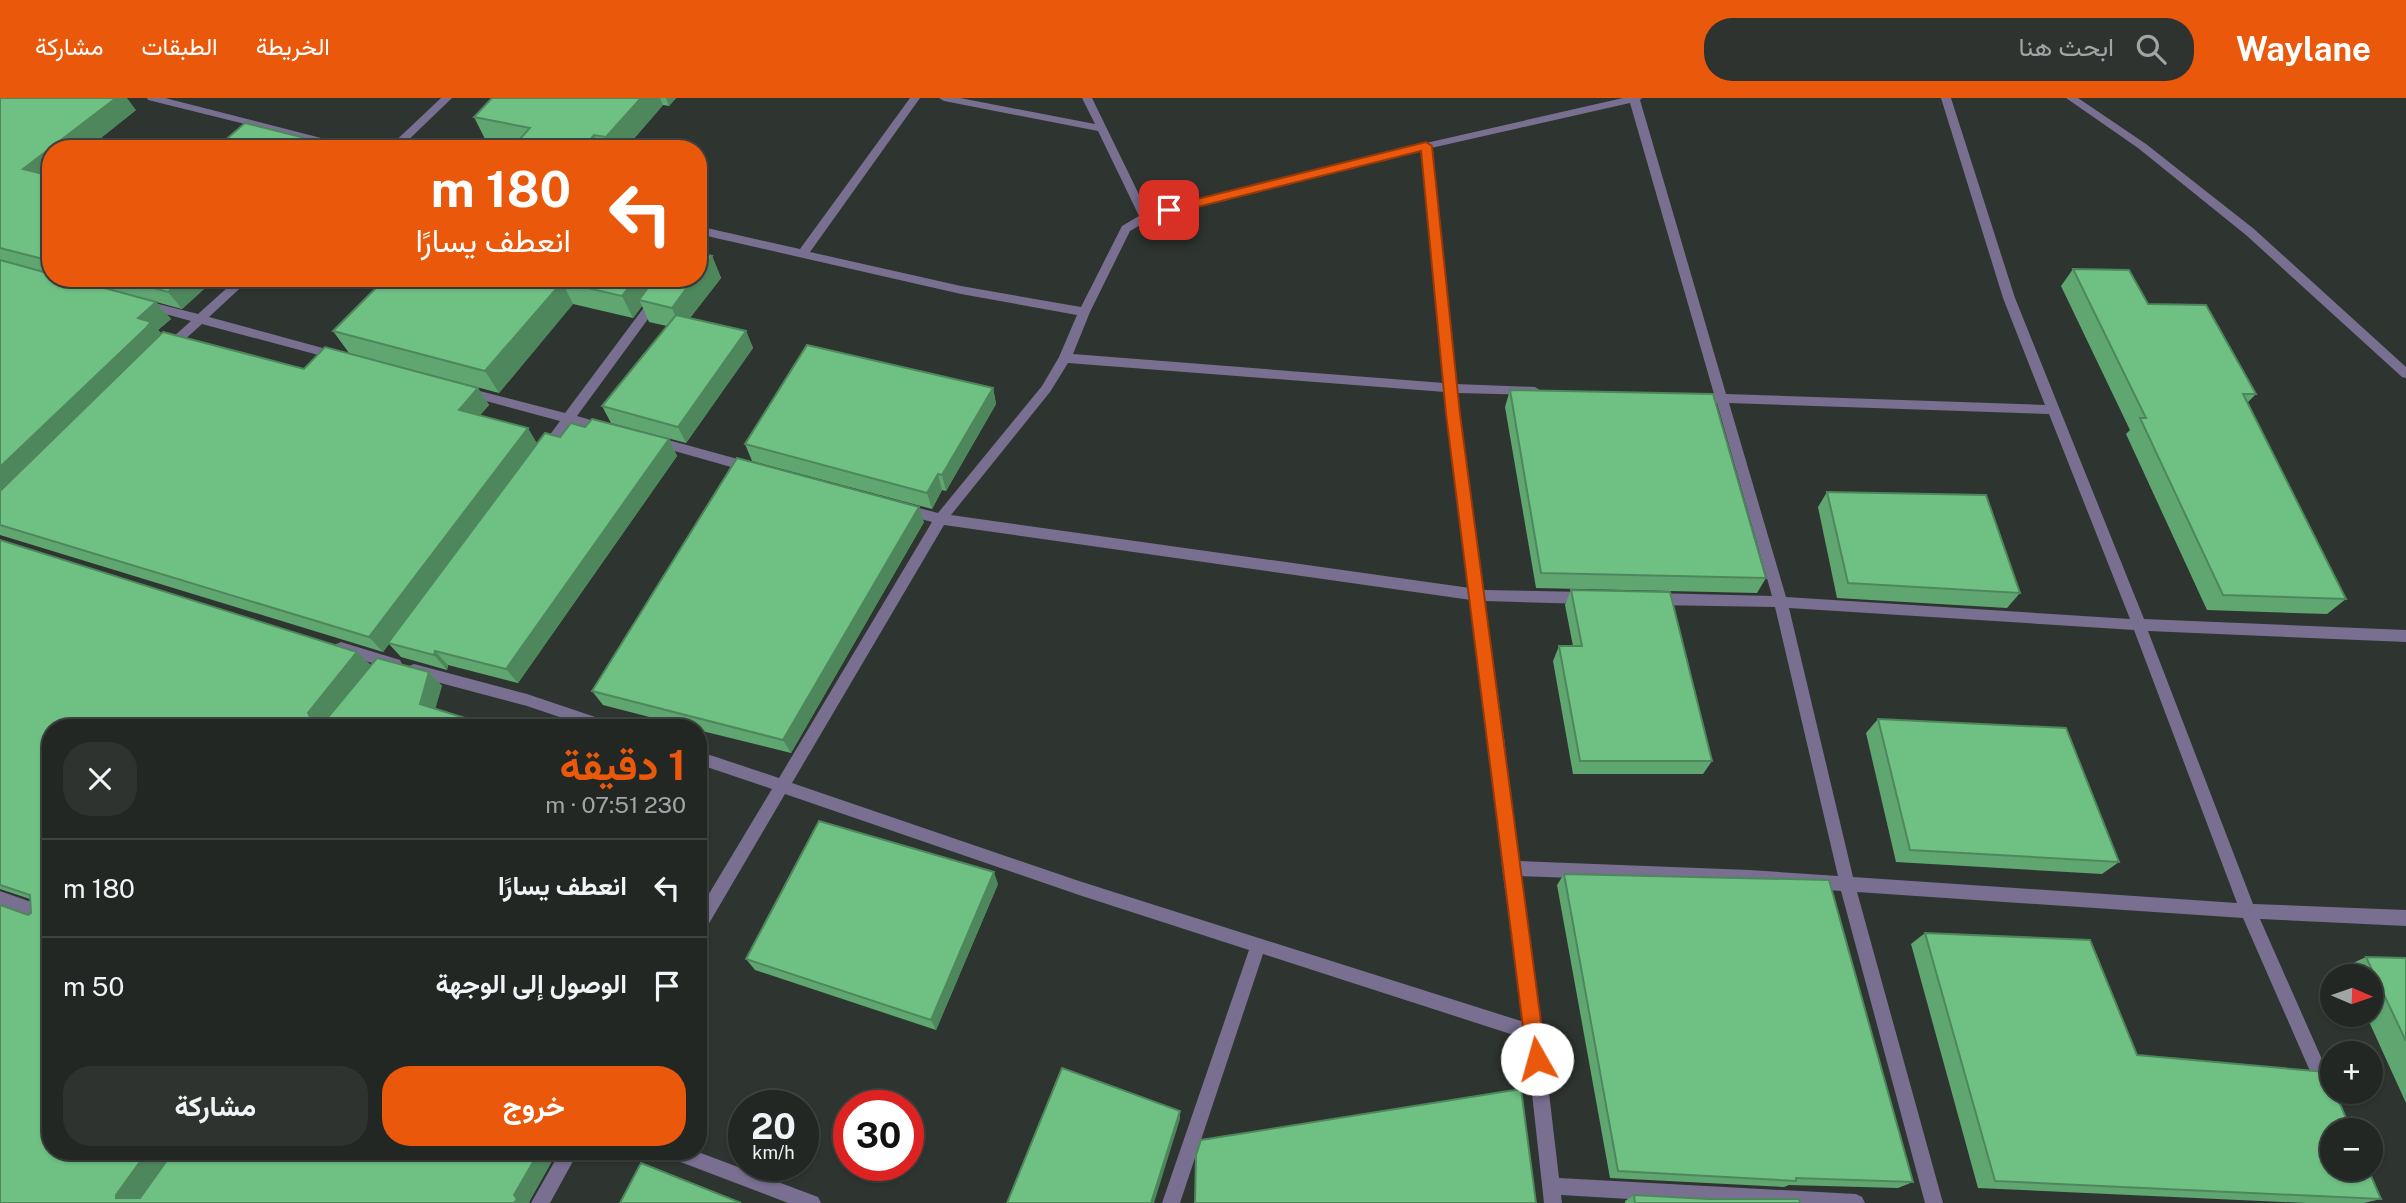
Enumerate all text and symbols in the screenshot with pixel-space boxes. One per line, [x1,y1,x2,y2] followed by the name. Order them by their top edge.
[1704,18,2194,81] search box
[2132,30,2170,68] icon: search
[2236,30,2371,68] text: Waylane
[2019,31,2114,62] text: ابحث هنا
[35,32,103,60] text: مشاركة
[141,32,218,60] text: الطبقات
[256,32,330,60] text: الخريطة
[431,160,571,218] text: 180 m
[595,168,686,259] icon: left
[1139,180,1199,240] pin
[1150,191,1188,229] icon: arrive
[415,222,571,259] text: انعطف يسارًا
[560,740,686,789] text: 1 دقيقة
[63,742,137,816] button: close
[545,791,686,818] text: 230 m · 07:51
[648,869,686,907] icon: left
[498,870,627,901] text: انعطف يسارًا
[63,873,135,904] text: 180 m
[2320,964,2384,1027] north arrow
[2320,964,2383,1181] map controls
[648,967,686,1005] icon: arrive
[436,968,627,999] text: الوصول إلى الوجهة
[63,971,124,1002] text: 50 m
[1500,1022,1574,1096] position arrow
[2320,1041,2383,1104] button: +
[63,1066,368,1146] button: مشاركة
[382,1066,686,1146] button: خروج
[833,1090,924,1181] speed limit sign: 30
[751,1106,796,1147] text: 20
[2320,1118,2383,1181] button: −
[752,1142,795,1163] text: km/h

